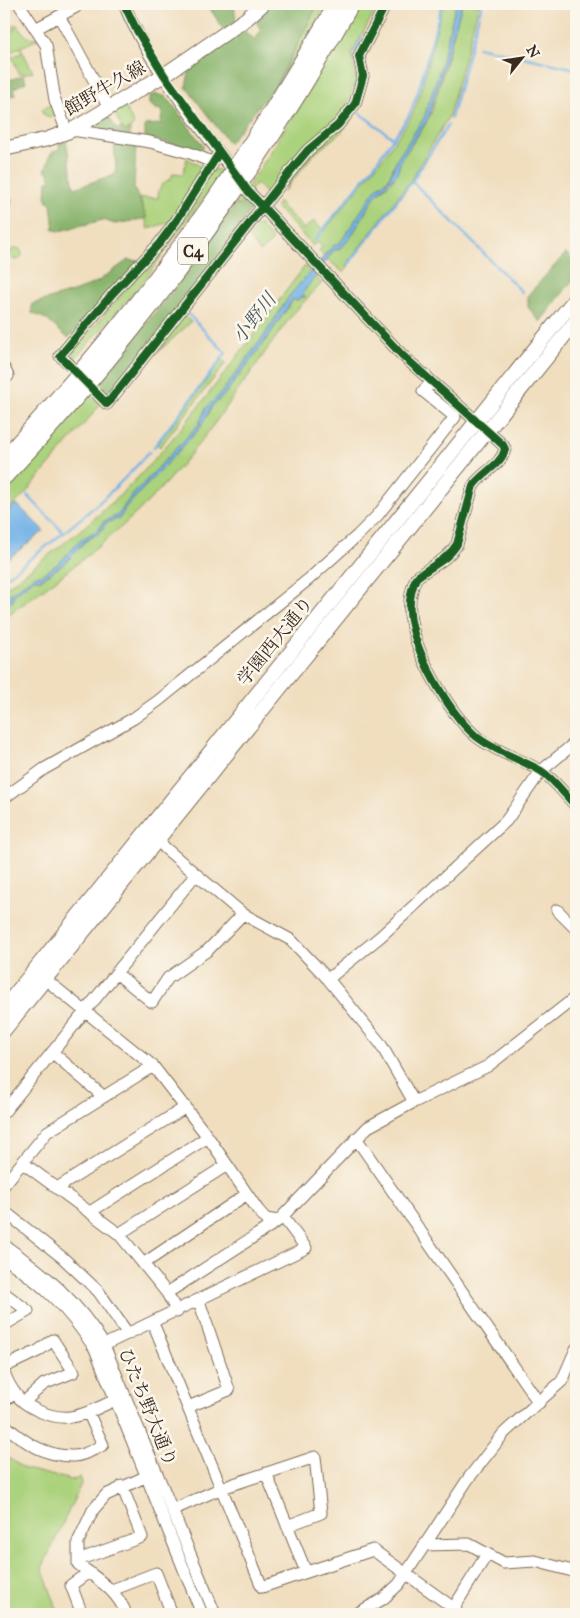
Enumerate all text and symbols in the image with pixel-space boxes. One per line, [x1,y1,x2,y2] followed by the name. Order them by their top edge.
[498,32,548,82] north arrow
[522,42,543,61] text: N
[61,56,149,120] street label: 館野牛久線
[178,238,208,264] road number: C4
[227,287,282,348] water label: 小野川
[232,592,318,690] street label: 学園西大通り
[114,1344,182,1470] street label: ひたち野大通り

